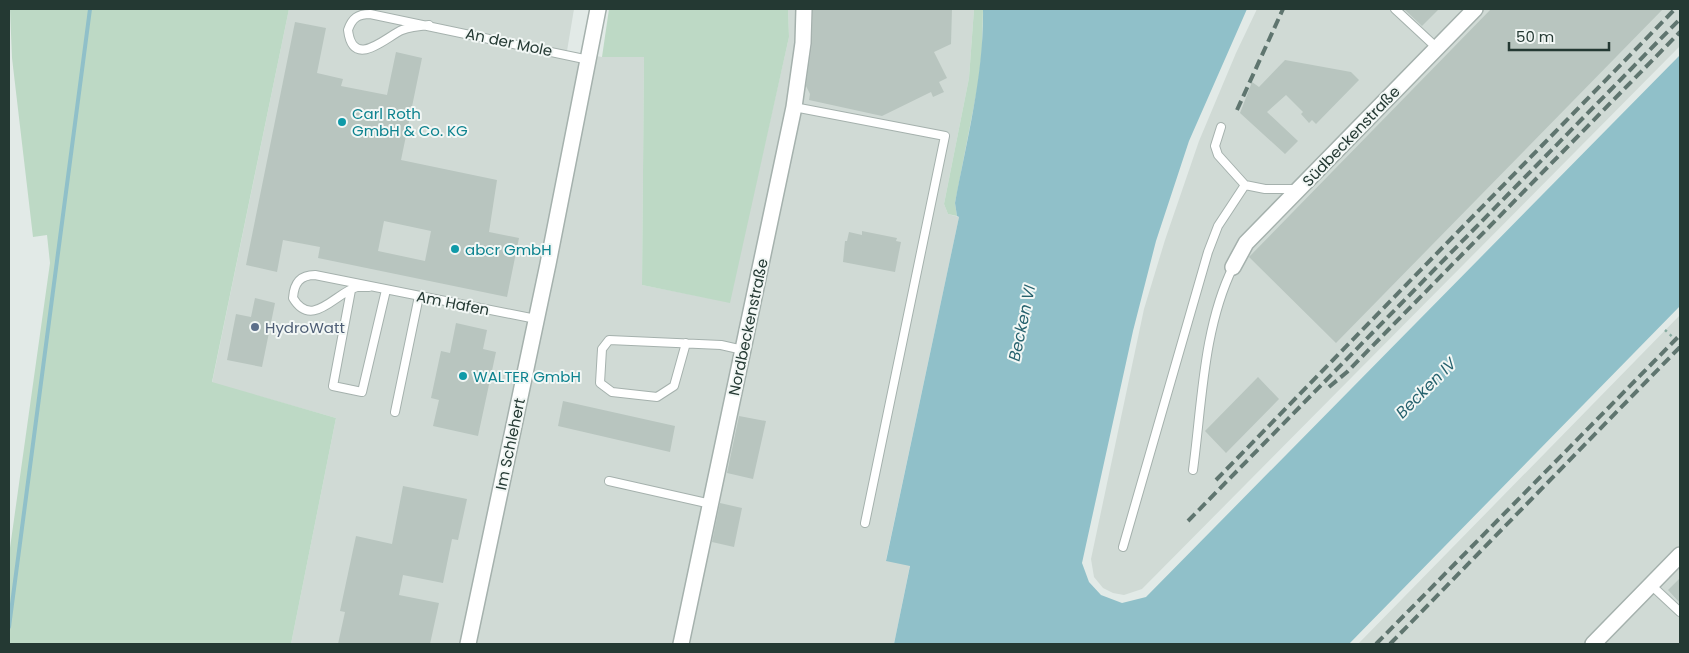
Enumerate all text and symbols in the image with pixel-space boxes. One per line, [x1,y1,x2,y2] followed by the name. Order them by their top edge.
[1509,20,1609,52] scale bar
[464,23,554,61] street label: An der Mole
[1516,26,1554,47] text: 50 m
[1298,81,1404,191] street label: Südbeckenstraße
[352,103,468,141] place label: Carl Roth GmbH & Co. KG
[336,116,348,128] marker: Carl Roth GmbH & Co. KG
[465,239,552,260] place label: abcr GmbH
[449,243,461,255] marker: abcr GmbH
[723,257,773,397] street label: Nordbeckenstraße
[1003,283,1041,363] water label: Becken VI
[415,286,491,320] street label: Am Hafen
[265,317,345,338] place label: HydroWatt
[249,321,261,333] marker: HydroWatt
[1391,352,1462,423] water label: Becken IV
[473,366,581,387] place label: WALTER GmbH
[457,370,469,382] marker: WALTER GmbH
[490,396,530,492] street label: Im Schlehert

